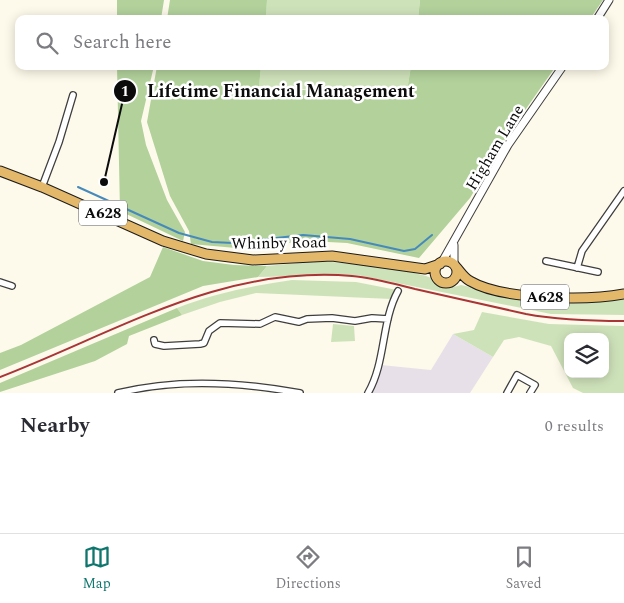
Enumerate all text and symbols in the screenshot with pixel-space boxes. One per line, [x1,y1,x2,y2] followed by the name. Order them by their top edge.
[15,15,609,70] search box
[73,28,172,57] text: Search here
[33,29,61,57] icon: search
[112,75,425,108] callout: Lifetime Financial Management
[147,78,415,105] text: Lifetime Financial Management
[121,80,129,103] text: 1
[460,100,530,195] street label: Higham Lane
[79,200,127,226] road number: A628
[231,230,327,256] street label: Whinby Road
[521,284,569,310] road number: A628
[564,333,609,378] map controls
[564,333,609,378] button: layers
[20,410,90,442] text: Nearby
[545,414,604,438] text: 0 results
[82,543,111,594] tab: Map
[275,543,341,594] tab: Directions
[506,543,542,594] tab: Saved

